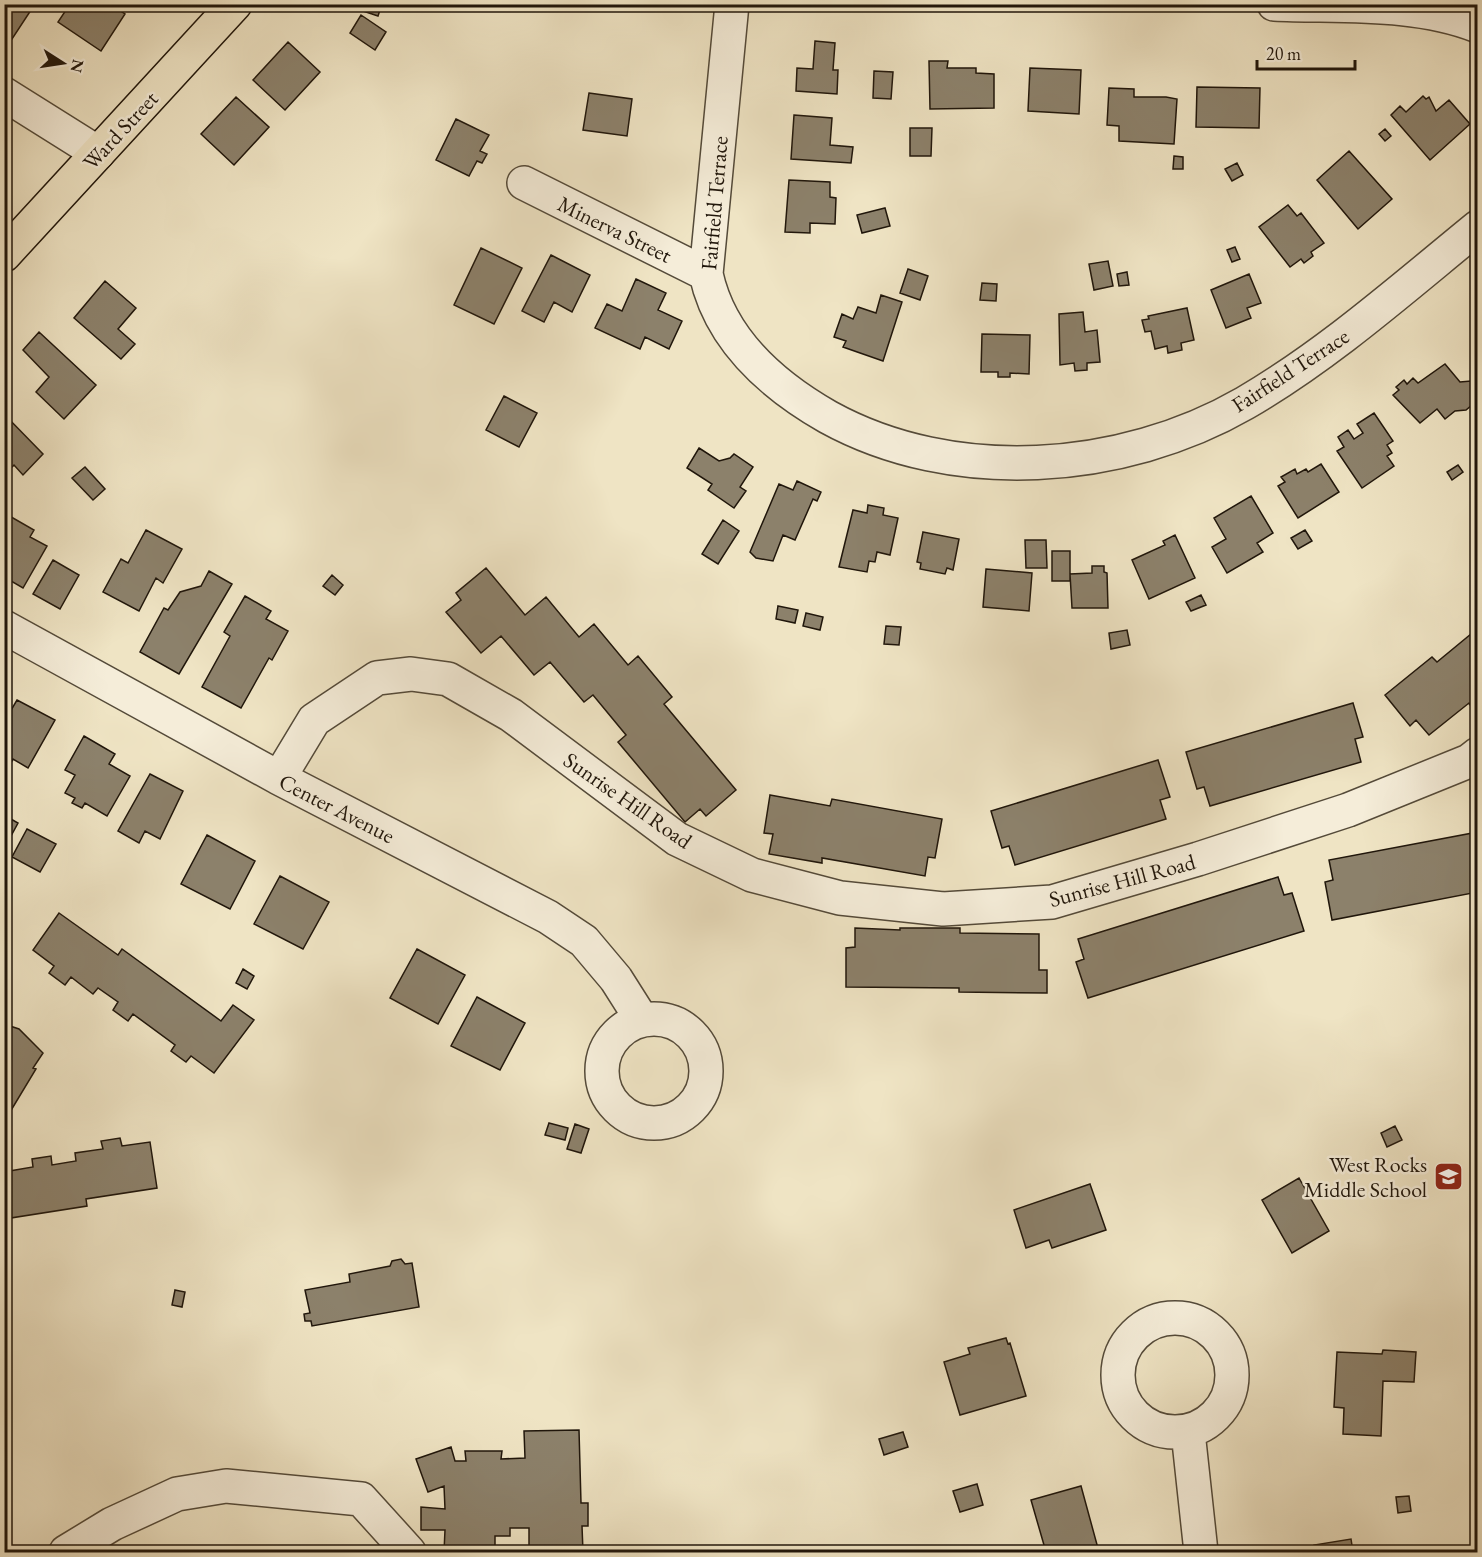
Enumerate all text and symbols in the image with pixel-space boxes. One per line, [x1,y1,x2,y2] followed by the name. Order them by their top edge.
[33,33,93,93] north arrow
[1257,33,1354,71] scale bar
[1266,42,1301,65] text: 20 m
[66,57,89,75] text: N
[76,85,164,176] street label: Ward Street
[694,134,735,271] street label: Fairfield Terrace
[553,189,677,270] street label: Minerva Street
[1226,321,1355,419] street label: Fairfield Terrace
[558,745,698,856] street label: Sunrise Hill Road
[274,767,400,850] street label: Center Avenue
[1046,847,1199,914] street label: Sunrise Hill Road
[1304,1150,1427,1204] place label: West Rocks Middle School
[1432,1161,1464,1193] school or university icon: West Rocks Middle School

